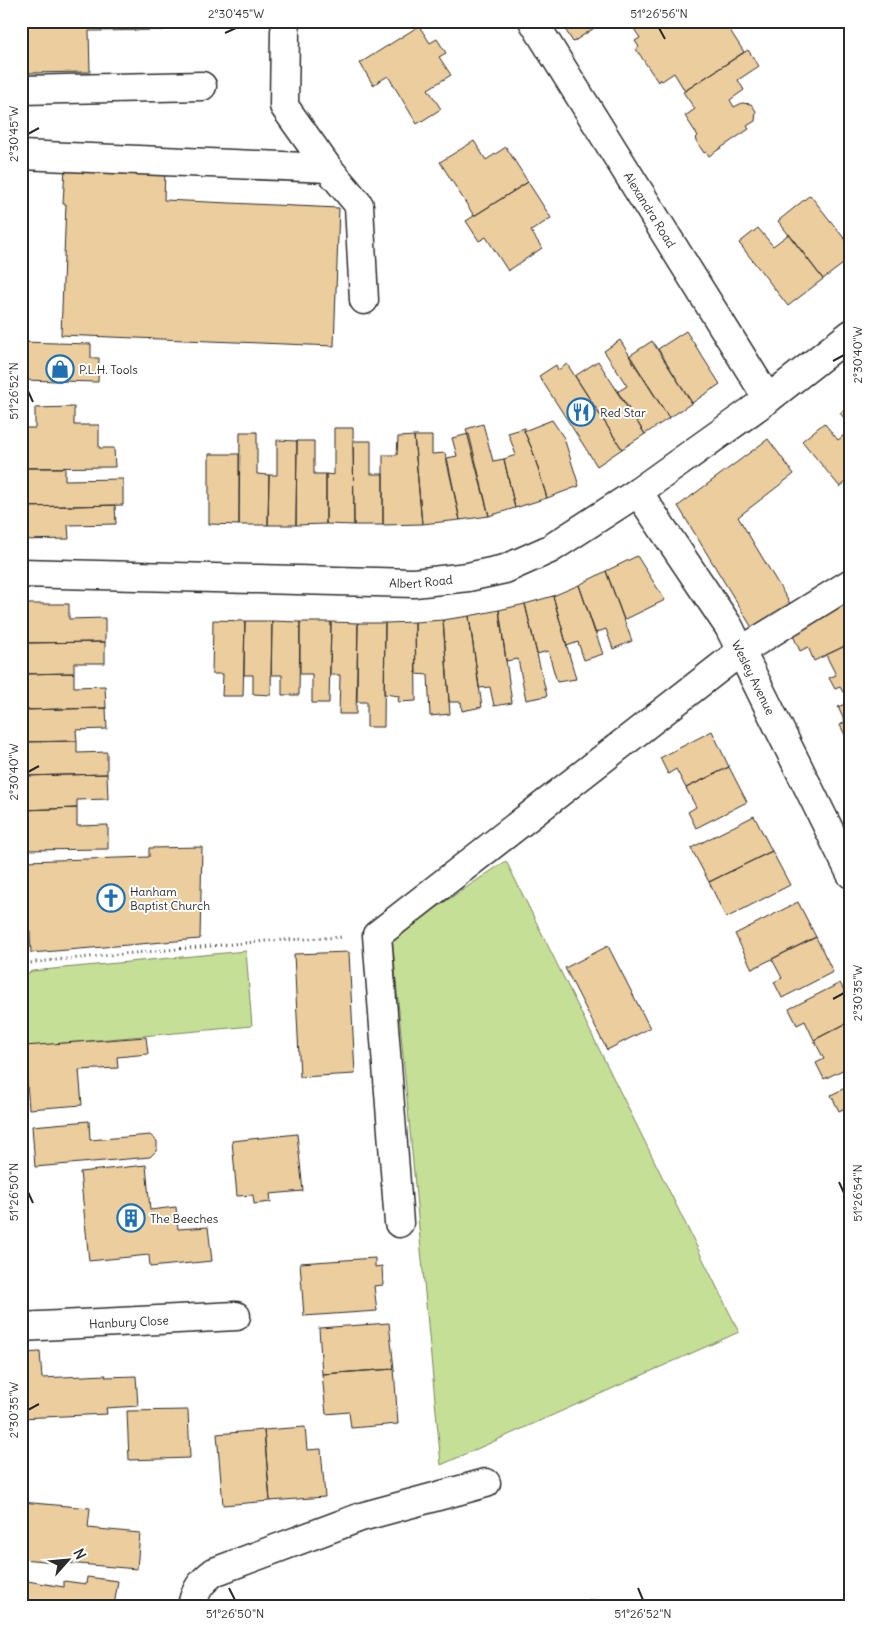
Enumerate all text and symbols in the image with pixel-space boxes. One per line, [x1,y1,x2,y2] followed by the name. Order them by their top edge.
[208,6,264,21] text: 2°30'45"W
[630,6,688,21] text: 51°26'56"N
[6,106,21,162] text: 2°30'45"W
[621,169,679,250] street label: Alexandra Road
[850,326,865,384] text: 2°30'40"W
[45,354,75,384] shop icon: P.L.H. Tools
[6,362,21,420] text: 51°26'52"N
[79,362,138,377] place label: P.L.H. Tools
[566,397,596,427] restaurant icon: Red Star
[600,405,646,420] place label: Red Star
[389,571,453,591] street label: Albert Road
[729,638,779,717] street label: Wesley Avenue
[6,743,21,801] text: 2°30'40"W
[96,883,126,913] church icon: Hanham Baptist Church
[130,884,210,913] place label: Hanham Baptist Church
[850,965,865,1021] text: 2°30'35"W
[6,1163,21,1221] text: 51°26'50"N
[850,1164,865,1222] text: 51°26'54"N
[116,1203,146,1233] building icon: The Beeches
[150,1211,218,1226] place label: The Beeches
[89,1312,169,1331] street label: Hanbury Close
[6,1382,21,1438] text: 2°30'35"W
[42,1534,92,1584] north arrow
[69,1546,90,1562] text: N
[206,1606,264,1621] text: 51°26'50"N
[614,1606,672,1621] text: 51°26'52"N

